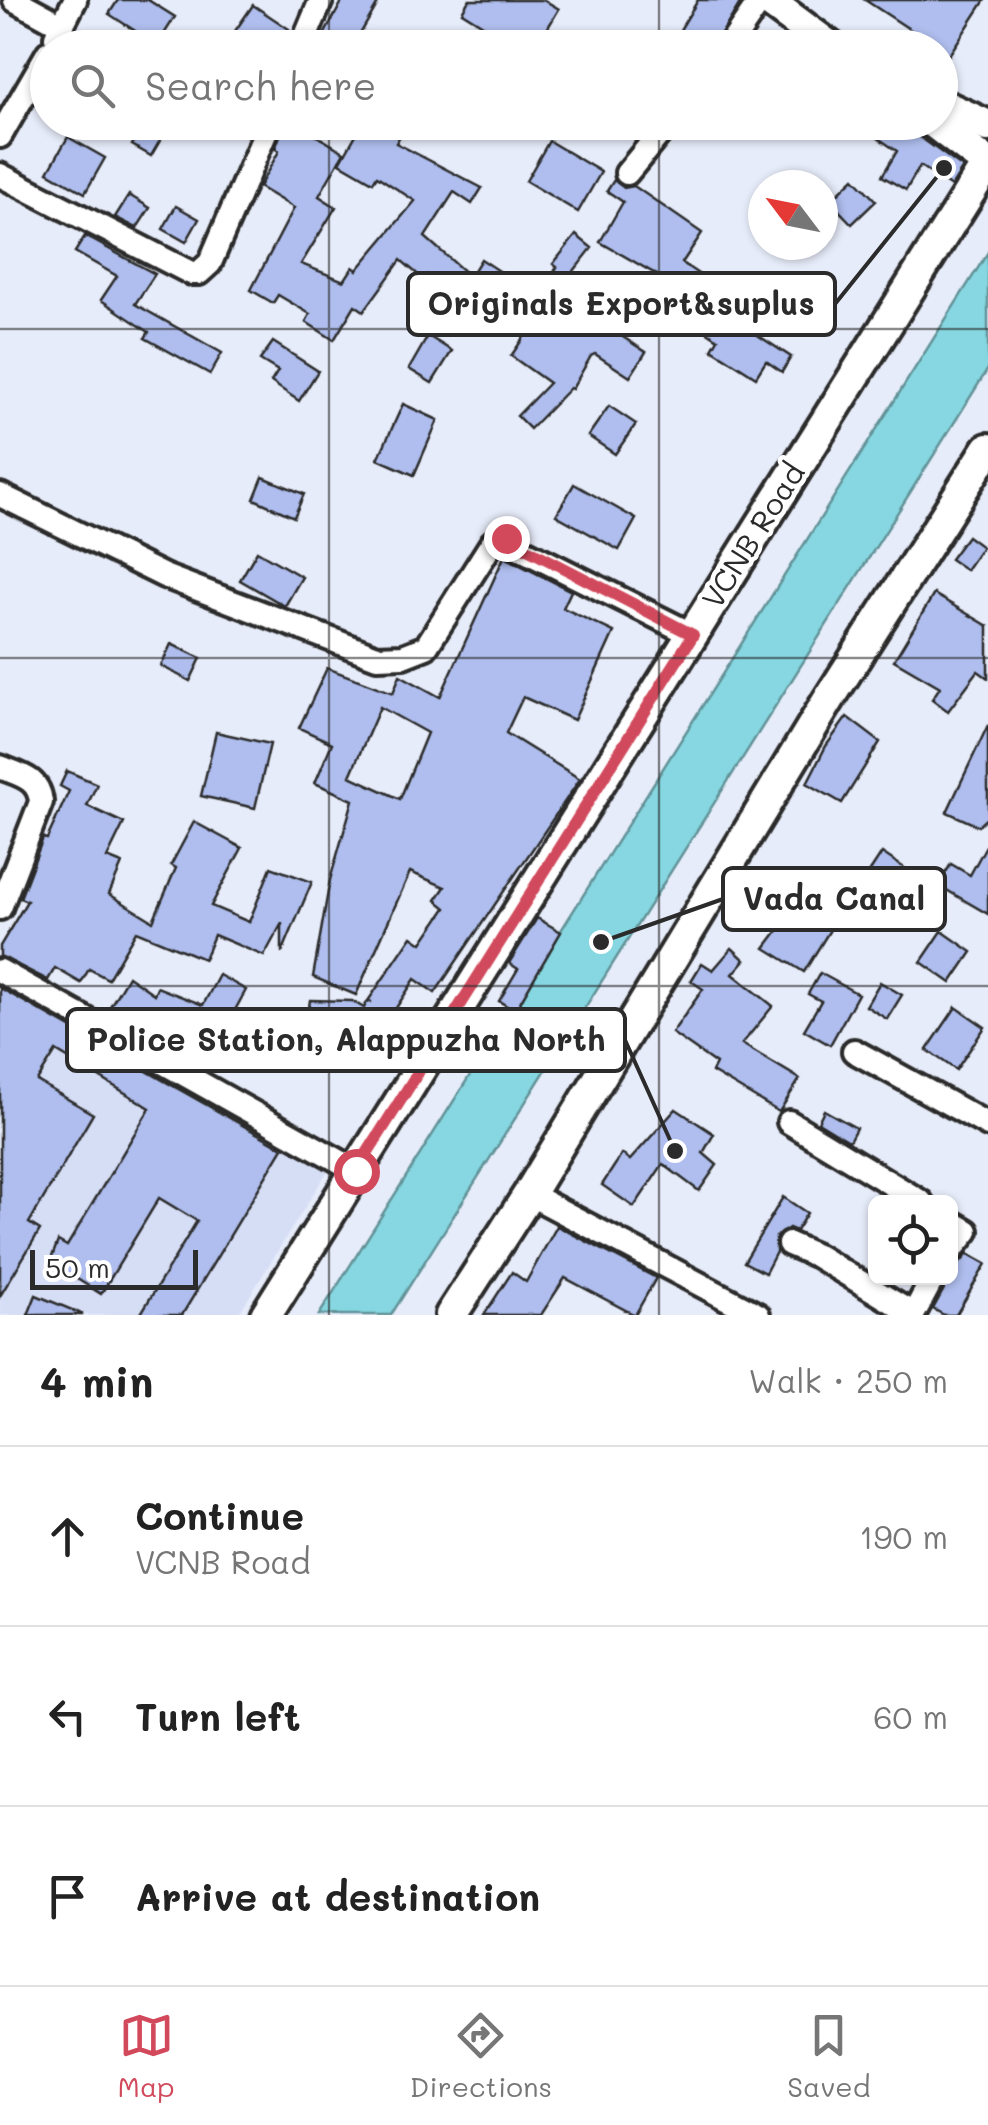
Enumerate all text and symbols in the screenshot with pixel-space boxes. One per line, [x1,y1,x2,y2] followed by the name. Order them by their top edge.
[30,30,958,140] search box
[65,58,120,113] icon: search
[145,60,376,110] text: Search here
[748,170,838,260] north arrow
[408,273,835,335] callout: Originals Export&suplus
[427,281,815,323] text: Originals Export&suplus
[692,455,813,615] street label: VCNB Road
[484,516,530,562] route end
[723,868,945,930] callout: Vada Canal
[743,876,925,918] text: Vada Canal
[67,1009,625,1071] callout: Police Station, Alappuzha North
[87,1017,605,1059] text: Police Station, Alappuzha North
[334,1149,380,1195] route start
[868,1195,958,1285] map controls
[868,1195,958,1285] button: locate
[30,1245,198,1290] scale bar
[45,1249,110,1285] text: 50 m
[40,1353,153,1408] text: 4 min
[749,1359,948,1401] text: Walk · 250 m
[135,1490,304,1540] text: Continue
[40,1509,95,1564] icon: ahead
[859,1515,948,1557] text: 190 m
[135,1540,311,1582] text: VCNB Road
[40,1689,95,1744] icon: left
[135,1691,301,1741] text: Turn left
[873,1695,948,1737] text: 60 m
[40,1869,95,1924] icon: arrive
[135,1871,540,1921] text: Arrive at destination
[118,2008,175,2104] tab: Map
[410,2008,552,2104] tab: Directions
[787,2008,870,2104] tab: Saved

